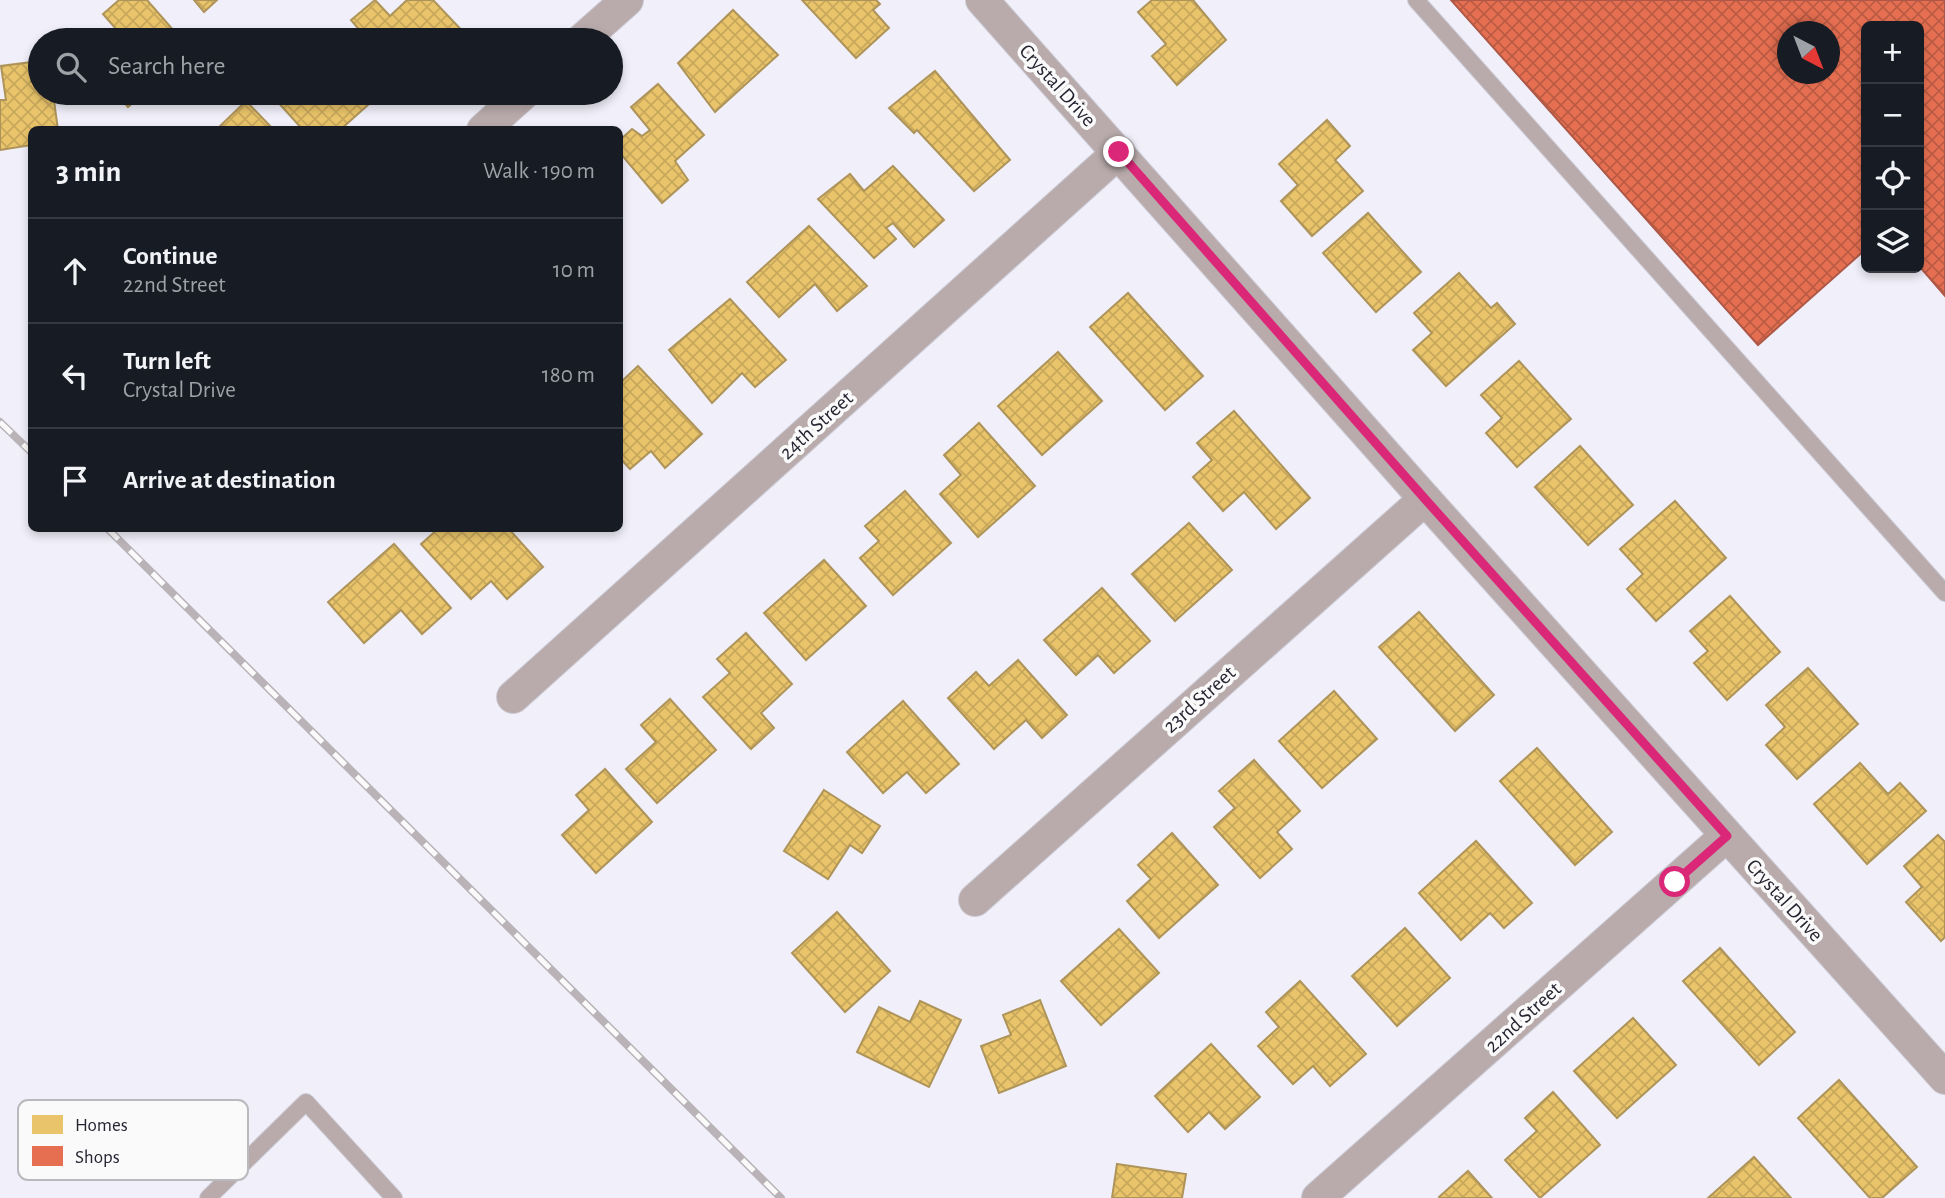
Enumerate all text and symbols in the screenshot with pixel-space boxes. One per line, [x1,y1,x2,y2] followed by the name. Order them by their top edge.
[1777,21,1840,84] north arrow
[1861,21,1924,273] map controls
[1861,21,1924,84] button: +
[28,28,623,105] search box
[1015,40,1100,131] street label: Crystal Drive
[52,48,90,86] icon: search
[108,53,226,79] text: Search here
[1861,84,1924,147] button: −
[1103,136,1134,167] route end
[1861,147,1924,210] button: locate
[56,157,121,187] text: 3 min
[483,160,595,183] text: Walk · 190 m
[1861,210,1924,273] button: layers
[123,243,218,269] text: Continue
[56,252,94,290] icon: ahead
[553,259,595,282] text: 10 m
[123,274,226,297] text: 22nd Street
[123,348,211,374] text: Turn left
[56,357,94,395] icon: left
[542,364,595,387] text: 180 m
[123,379,236,402] text: Crystal Drive
[776,387,857,463] street label: 24th Street
[56,462,94,500] icon: arrive
[123,467,336,493] text: Arrive at destination
[1159,662,1240,737] street label: 23rd Street
[1742,855,1827,946] street label: Crystal Drive
[1659,866,1690,897] route start
[1481,978,1565,1057] street label: 22nd Street
[18,1100,248,1180] legend
[75,1116,128,1135] text: Homes
[75,1148,120,1167] text: Shops

